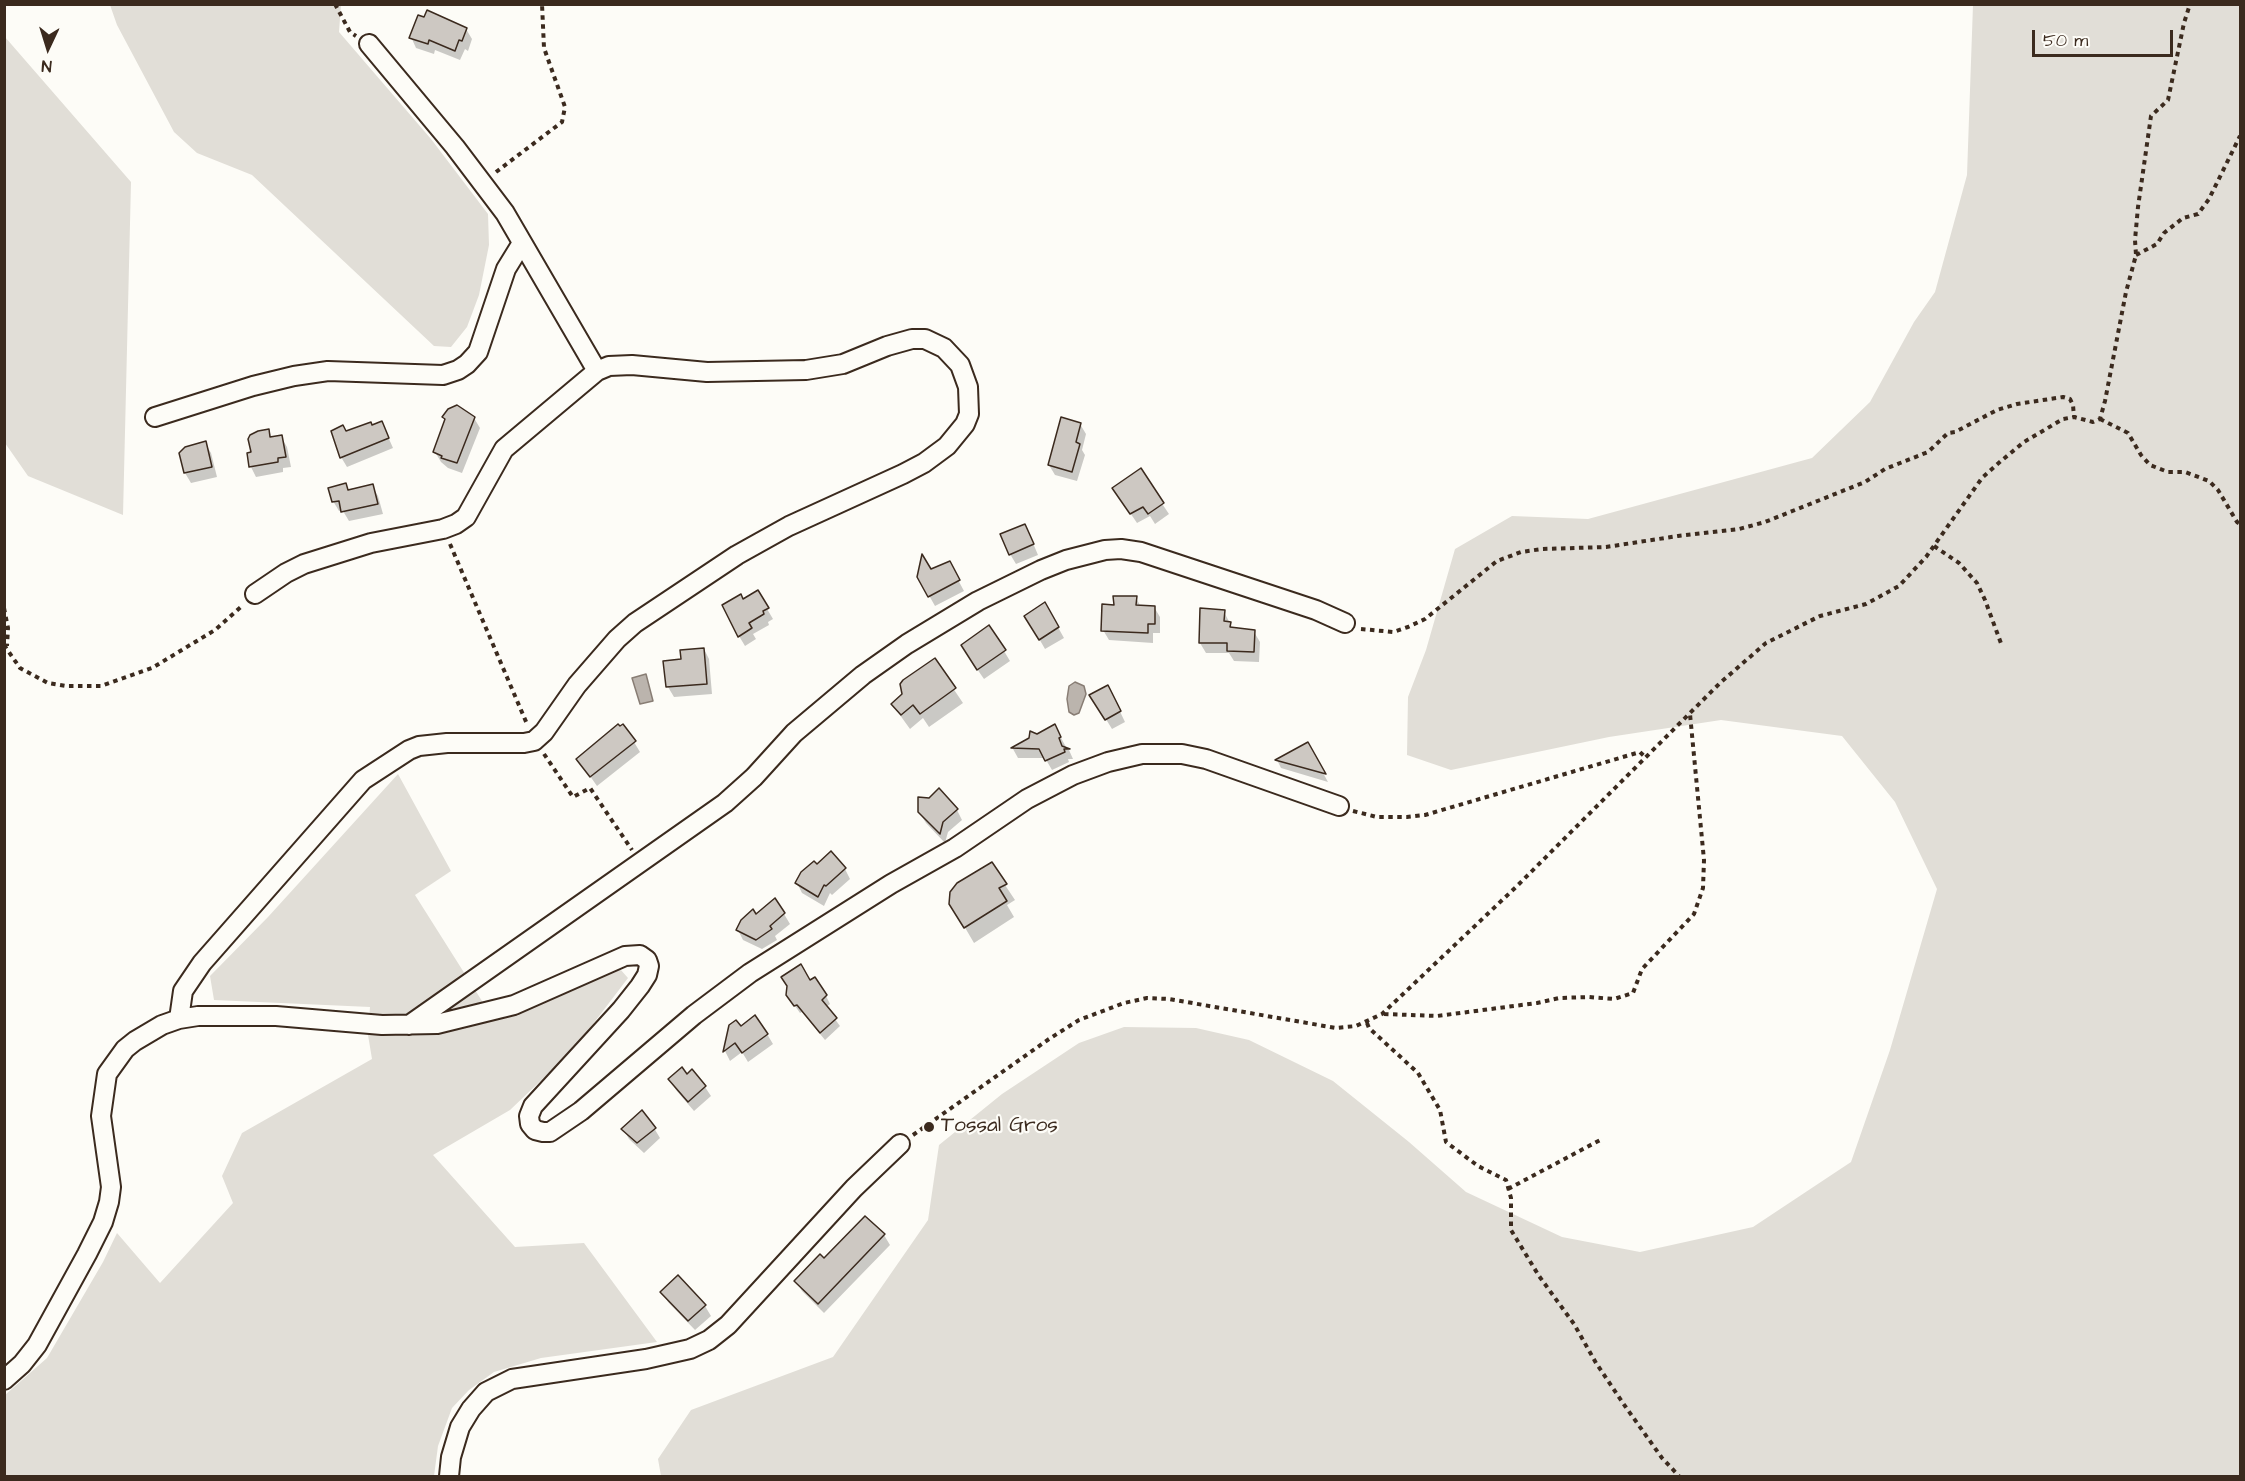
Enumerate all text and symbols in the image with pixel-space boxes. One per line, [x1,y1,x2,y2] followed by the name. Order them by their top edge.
[18,18,78,78] north arrow
[2035,18,2176,56] scale bar
[2043,28,2088,53] text: 50 m
[41,55,53,77] text: N
[941,1114,1058,1140] place label: Tossal Gros
[922,1120,936,1134] marker: Tossal Gros

